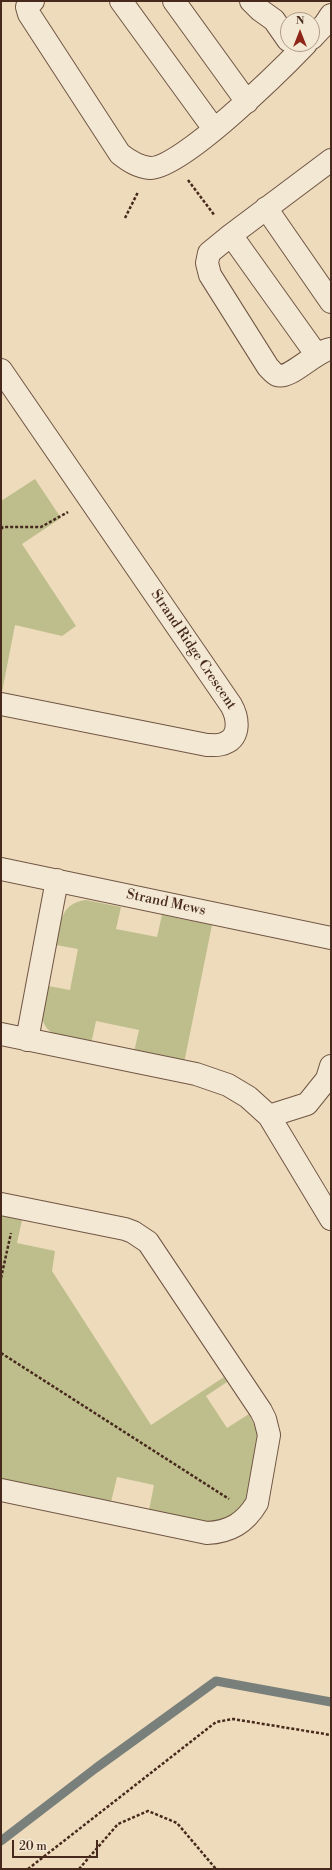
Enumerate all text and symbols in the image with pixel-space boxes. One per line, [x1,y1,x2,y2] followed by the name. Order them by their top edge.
[280,12,320,52] north arrow
[296,14,304,28] text: N
[147,587,239,713] street label: Strand Ridge Crescent
[125,886,207,920] street label: Strand Mews
[14,1832,100,1858] scale bar
[19,1839,47,1854] text: 20 m

